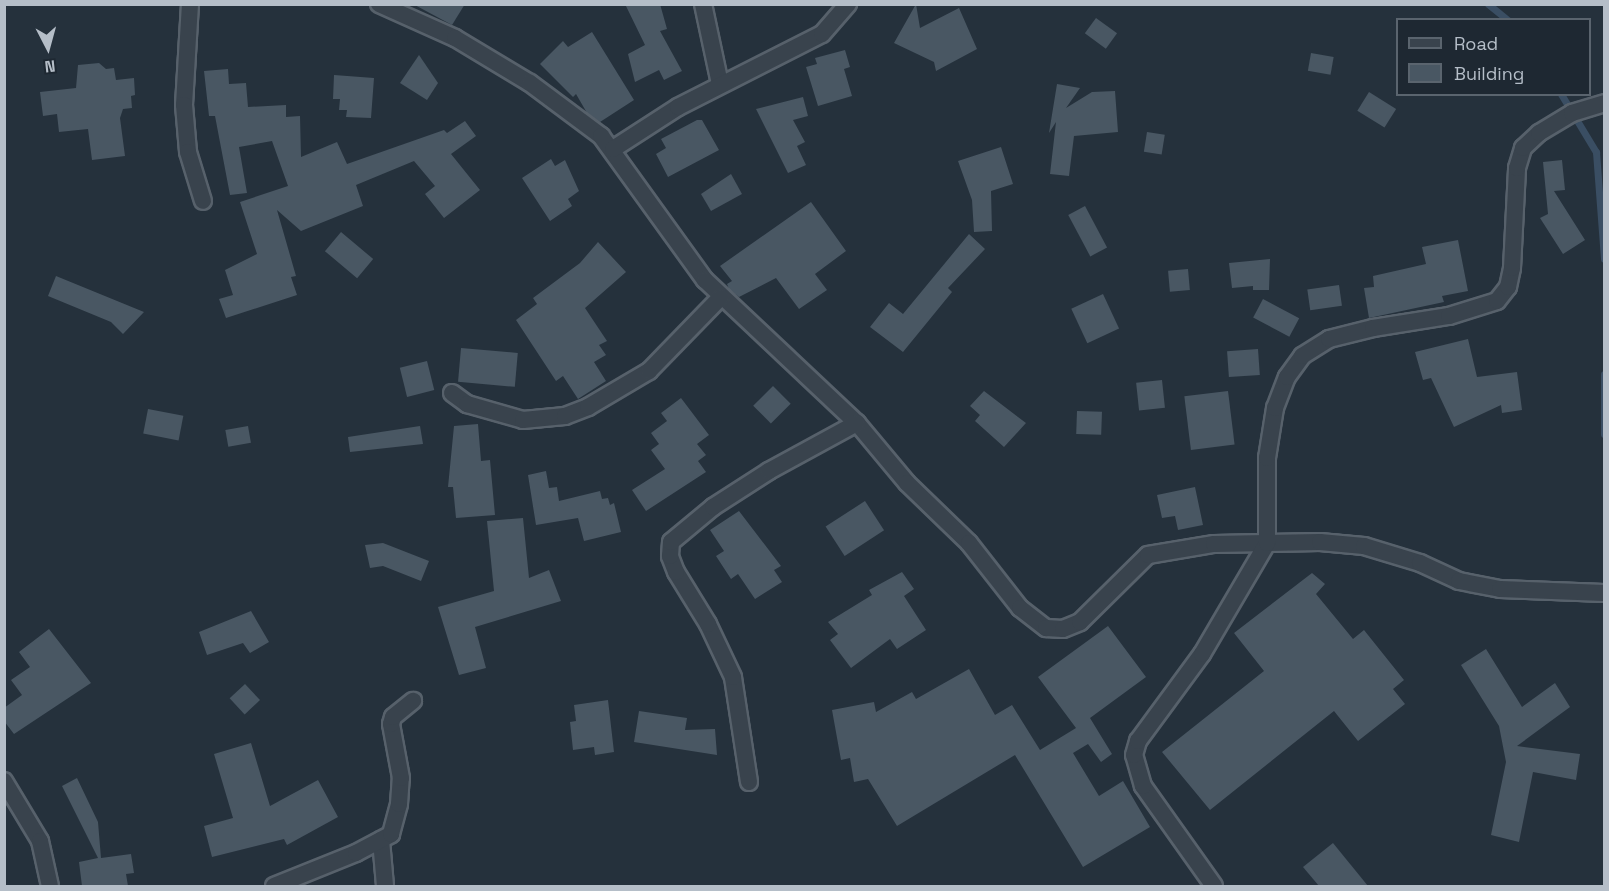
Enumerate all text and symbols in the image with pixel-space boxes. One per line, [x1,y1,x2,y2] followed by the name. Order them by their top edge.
[18,18,78,78] north arrow
[1396,18,1591,96] legend
[1454,32,1498,55] text: Road
[44,55,56,77] text: N
[1454,62,1524,85] text: Building

